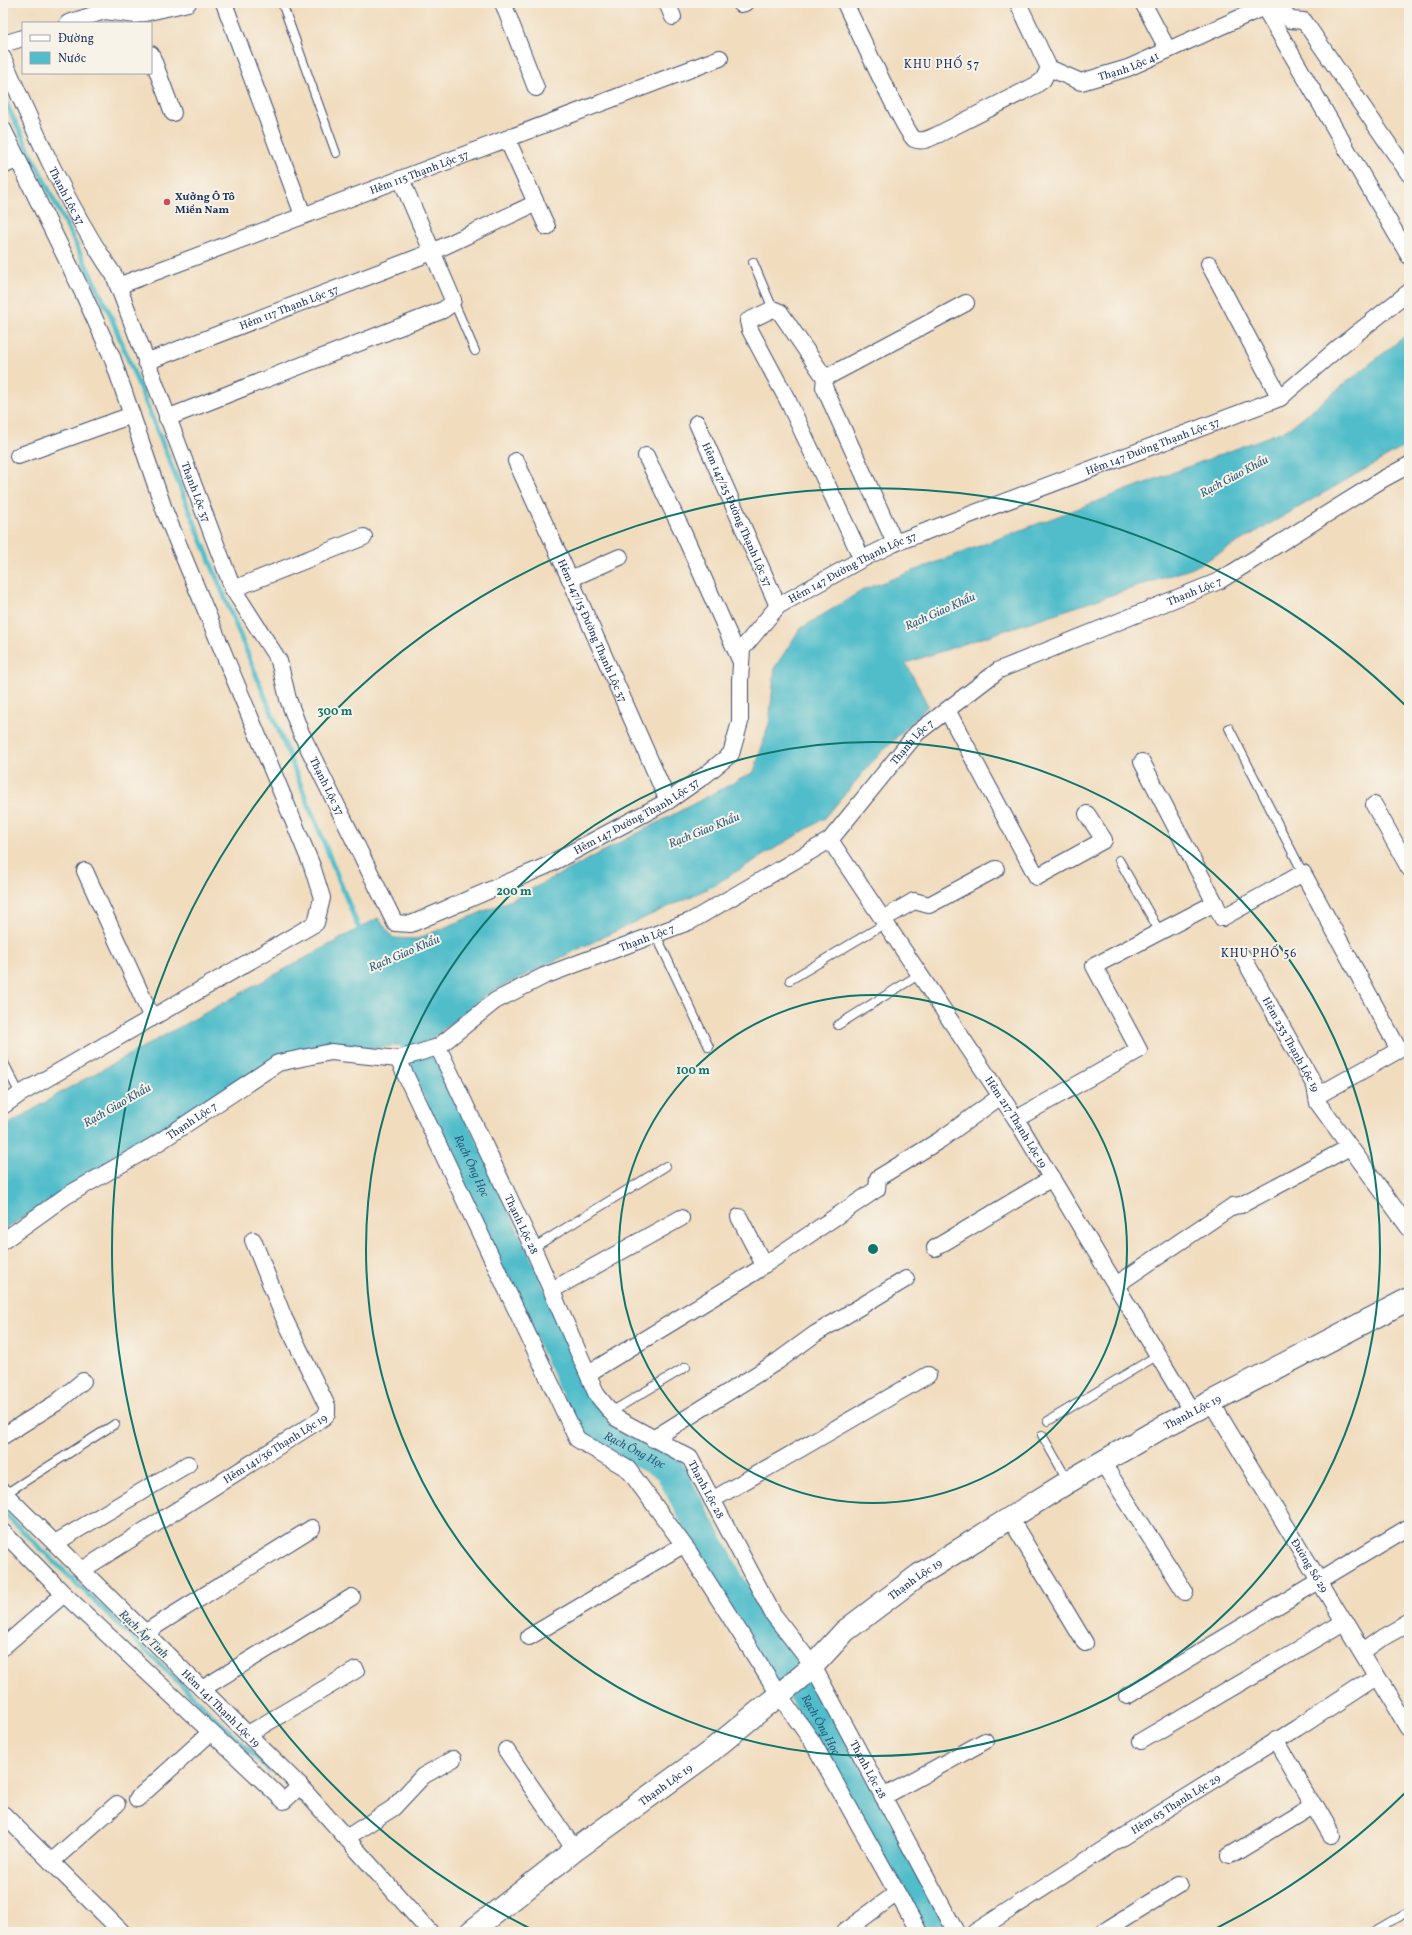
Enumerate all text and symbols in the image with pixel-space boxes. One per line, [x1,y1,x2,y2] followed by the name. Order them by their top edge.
[22,22,152,74] legend
[58,31,94,47] text: Đường
[1097,49,1162,85] street label: Thạnh Lộc 41
[58,51,86,67] text: Nước
[904,55,980,73] district label: KHU PHỐ 57
[368,148,471,199] street label: Hẻm 115 Thạnh Lộc 37
[44,165,87,228] street label: Thạnh Lộc 37
[175,190,235,218] place label: Xưởng Ô Tô Miền Nam
[162,197,172,207] marker: Xưởng Ô Tô Miền Nam
[238,283,341,334] street label: Hẻm 117 Thạnh Lộc 37
[1084,415,1222,480] street label: Hẻm 147 Đường Thạnh Lộc 37
[698,440,775,590] street label: Hẻm 147/25 Đường Thạnh Lộc 37
[1197,452,1272,502] water label: Rạch Giao Khẩu
[176,460,213,525] street label: Thạnh Lộc 37
[786,530,919,608] street label: Hẻm 147 Đường Thạnh Lộc 37
[553,557,630,705] street label: Hẻm 147/15 Đường Thạnh Lộc 37
[1165,575,1224,610] street label: Thạnh Lộc 7
[903,589,978,635] water label: Rạch Giao Khẩu
[318,704,353,720] text: 300 m
[888,717,938,769] street label: Thạnh Lộc 7
[305,755,347,819] street label: Thạnh Lộc 37
[571,775,703,859] street label: Hẻm 147 Đường Thạnh Lộc 37
[666,809,742,852] water label: Rạch Giao Khẩu
[496,884,532,900] text: 200 m
[617,922,677,956] street label: Thạnh Lộc 7
[367,932,442,976] water label: Rạch Giao Khẩu
[1221,944,1297,962] district label: KHU PHỐ 56
[1258,995,1322,1093] street label: Hẻm 233 Thạnh Lộc 19
[676,1063,710,1079] text: 100 m
[981,1074,1050,1171] street label: Hẻm 217 Thạnh Lộc 19
[81,1080,154,1132] water label: Rạch Giao Khẩu
[164,1099,221,1144] street label: Thạnh Lộc 7
[450,1132,493,1200] water label: Rạch Ông Học
[500,1193,541,1257] street label: Thạnh Lộc 28
[866,1242,880,1256] centre of rings
[1162,1392,1224,1434] street label: Thạnh Lộc 19
[221,1411,332,1488] street label: Hẻm 141/36 Thạnh Lộc 19
[601,1428,668,1473] water label: Rạch Ông Học
[684,1458,727,1522] street label: Thạnh Lộc 28
[1287,1536,1331,1596] street label: Đường Số 29
[886,1556,946,1605] street label: Thạnh Lộc 19
[115,1605,173,1663] water label: Rạch Ấp Tình
[177,1667,263,1752] street label: Hẻm 141 Thạnh Lộc 19
[797,1691,843,1758] water label: Rạch Ông Học
[845,1738,889,1802] street label: Thạnh Lộc 28
[636,1761,696,1810] street label: Thạnh Lộc 19
[1129,1771,1224,1839] street label: Hẻm 63 Thạnh Lộc 29

